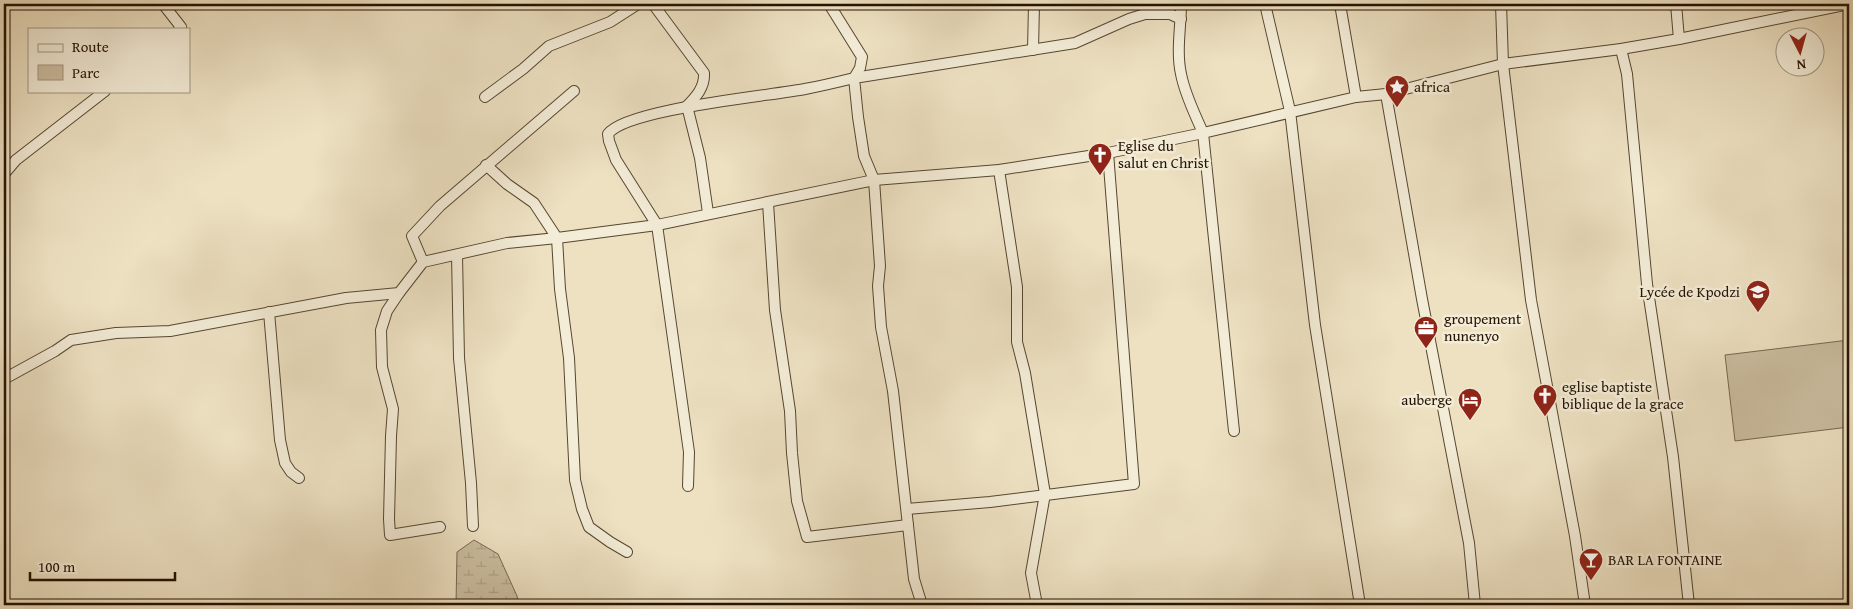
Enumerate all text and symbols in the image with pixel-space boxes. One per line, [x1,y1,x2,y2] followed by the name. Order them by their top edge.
[28,28,190,92] legend
[1776,28,1826,78] north arrow
[72,36,109,57] text: Route
[1795,54,1807,75] text: N
[72,62,100,83] text: Parc
[1384,74,1410,108] place icon: africa
[1414,76,1450,97] place label: africa
[1118,135,1210,173] place label: Eglise du salut en Christ
[1087,142,1113,176] church icon: Eglise du salut en Christ
[1745,279,1771,313] school or university icon: Lycée de Kpodzi
[1639,281,1740,302] place label: Lycée de Kpodzi
[1444,308,1522,346] place label: groupement nunenyo
[1413,315,1439,349] office icon: groupement nunenyo
[1562,376,1684,414] place label: eglise baptiste biblique de la grace
[1532,383,1558,417] church icon: eglise baptiste biblique de la grace
[1457,387,1483,421] hotel icon: auberge
[1401,389,1452,410] place label: auberge
[1578,547,1604,581] bar icon: BAR LA FONTAINE
[30,549,175,581] scale bar
[1608,549,1723,570] place label: BAR LA FONTAINE
[38,556,76,577] text: 100 m

